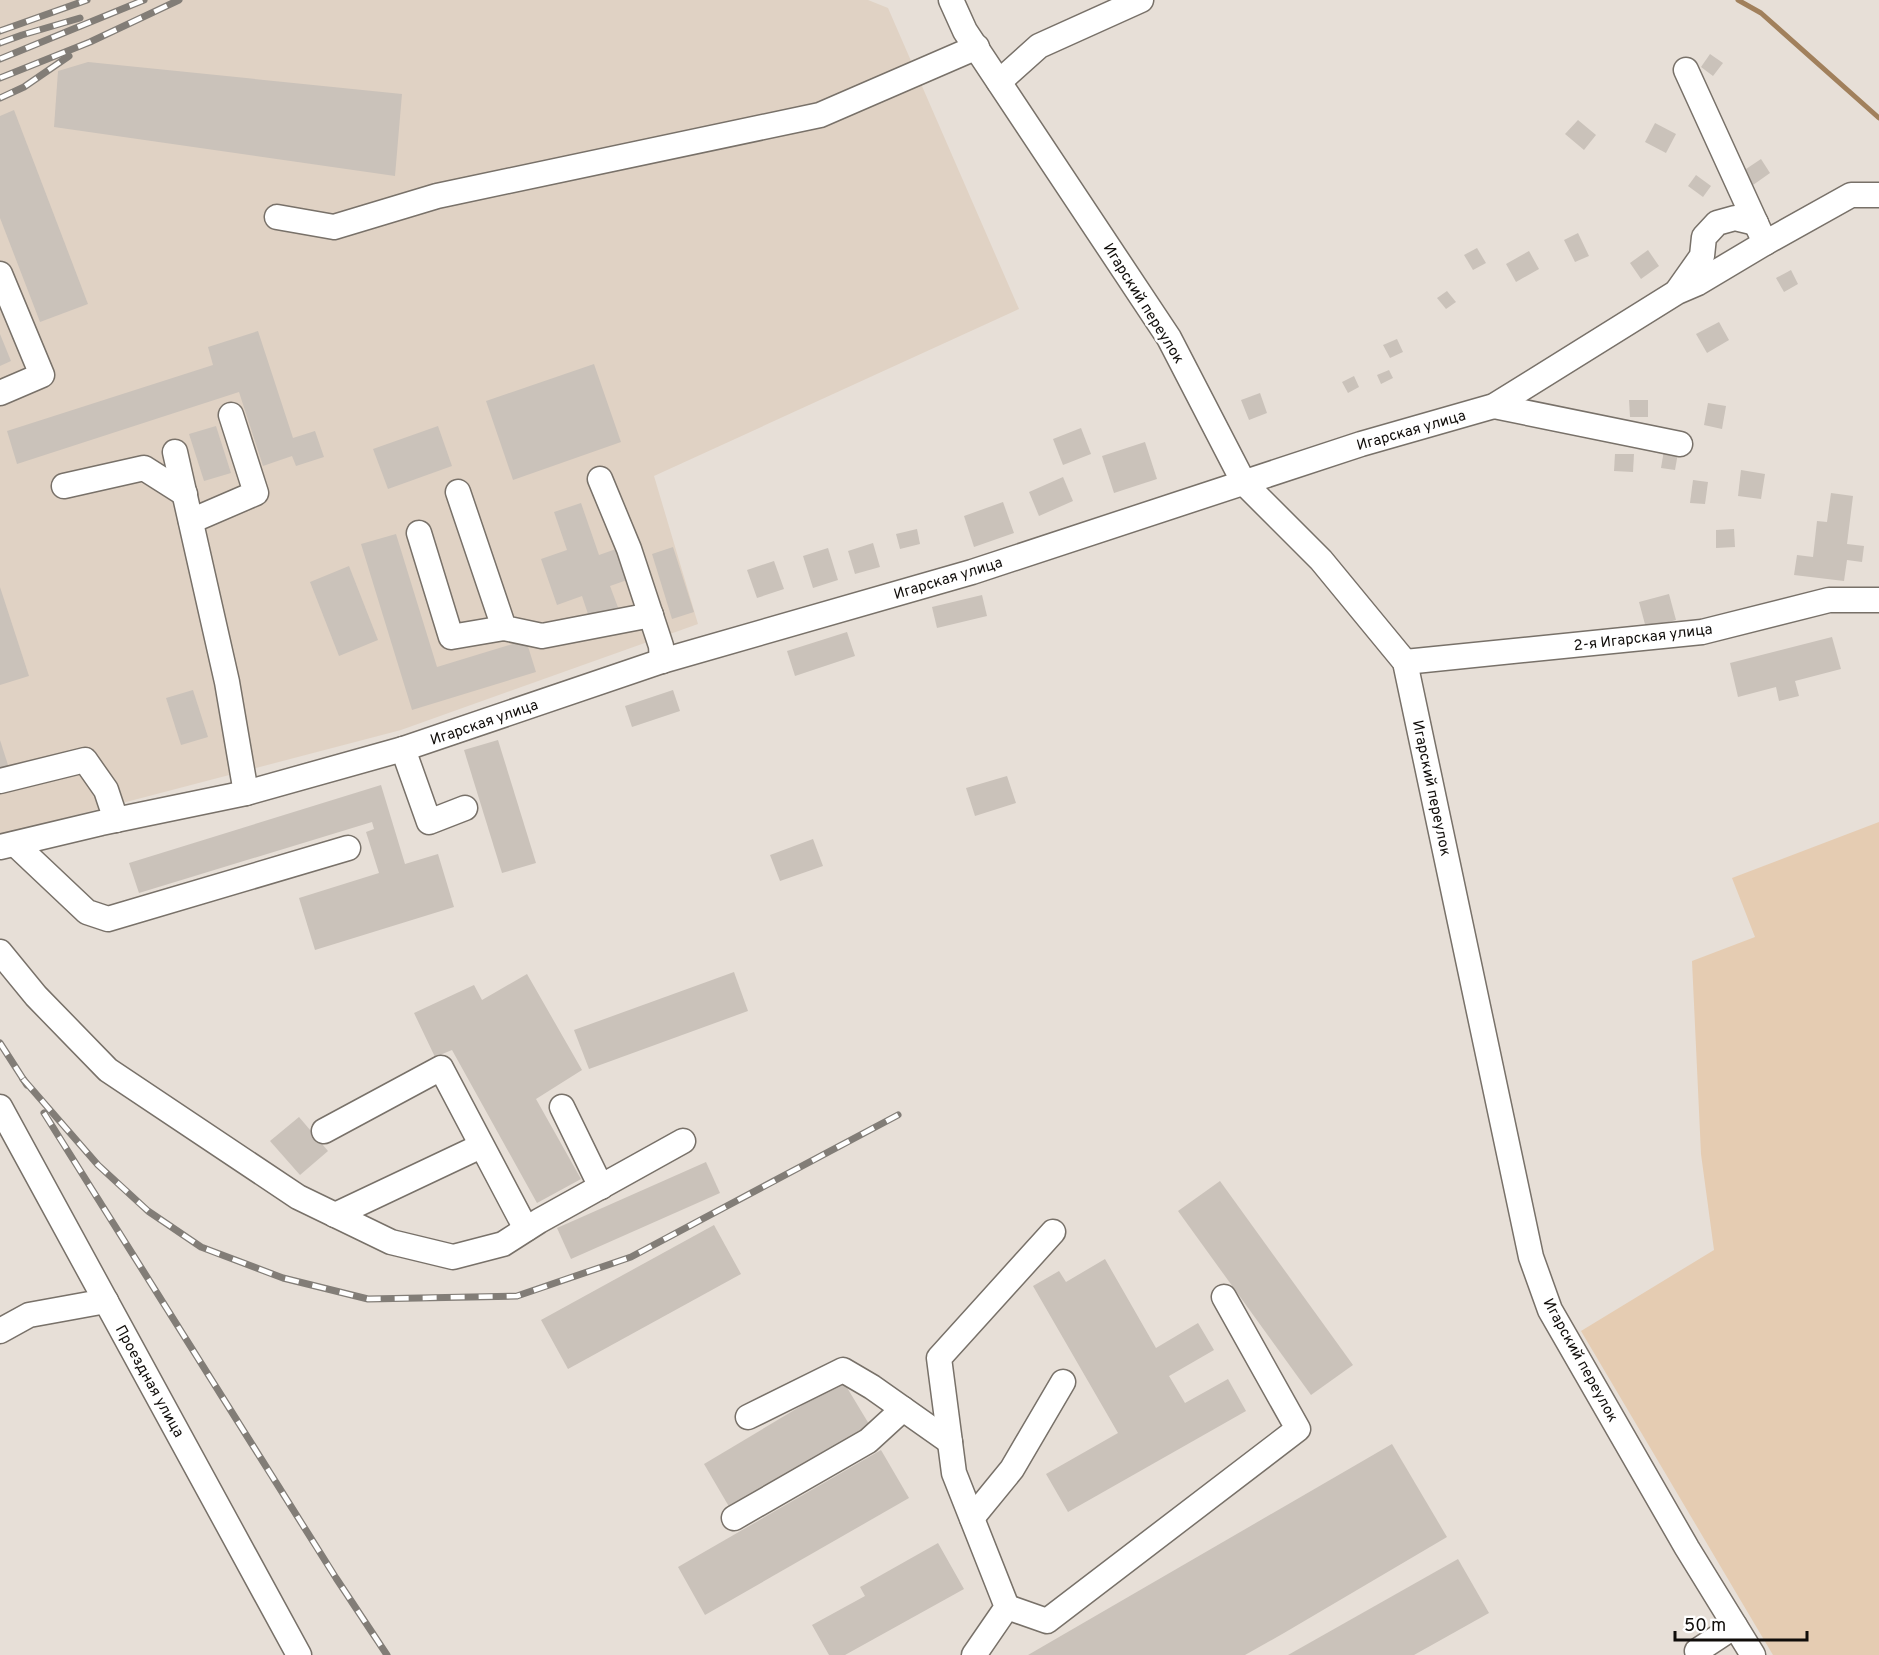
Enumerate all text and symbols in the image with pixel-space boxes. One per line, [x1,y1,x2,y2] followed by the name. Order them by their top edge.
[1098,240,1188,368] street label: Игарский переулок
[1355,407,1468,456] street label: Игарская улица
[892,554,1005,605] street label: Игарская улица
[1573,621,1714,656] street label: 2-я Игарская улица
[428,696,541,751] street label: Игарская улица
[1407,719,1454,858] street label: Игарский переулок
[1538,1296,1622,1426] street label: Игарский переулок
[110,1322,187,1441] street label: Проездная улица
[1675,1604,1807,1642] scale bar
[1684,1615,1726,1638] text: 50 m

